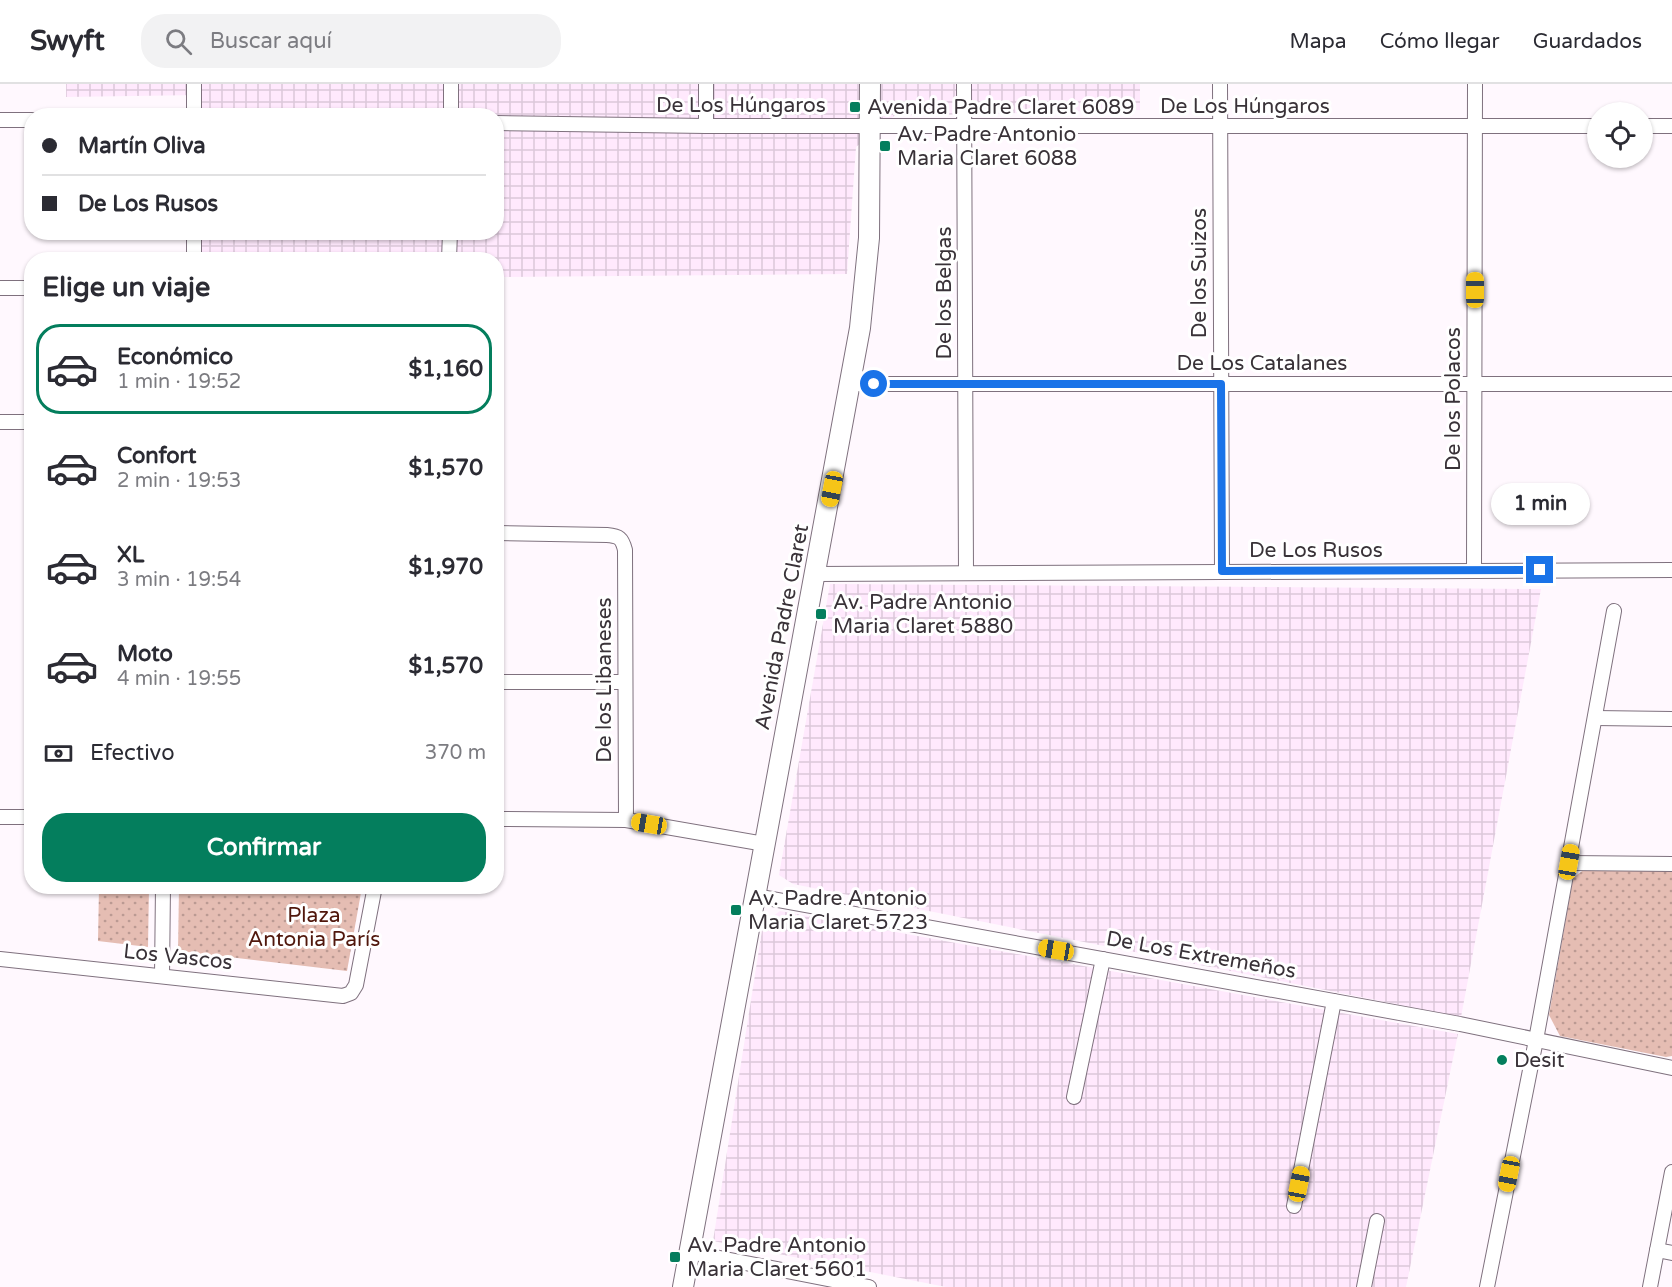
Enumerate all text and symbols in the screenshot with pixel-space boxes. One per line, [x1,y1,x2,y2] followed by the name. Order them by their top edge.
[141,14,561,68] search box
[30,24,105,58] text: Swyft
[162,25,195,58] icon: search
[210,28,332,54] text: Buscar aquí
[1289,29,1347,54] text: Mapa
[1380,29,1500,54] text: Cómo llegar
[1533,29,1642,54] text: Guardados
[656,93,826,118] street label: De Los Húngaros
[1160,94,1330,119] street label: De Los Húngaros
[867,95,1134,120] place label: Avenida Padre Claret 6089
[848,100,862,114] marker: Avenida Padre Claret 6089
[1587,102,1653,168] map controls
[1587,102,1653,168] button: locate
[897,122,1077,171] place label: Av. Padre Antonio Maria Claret 6088
[78,133,206,159] text: Martín Oliva
[878,139,892,153] marker: Av. Padre Antonio Maria Claret 6088
[78,191,218,217] text: De Los Rusos
[1187,208,1212,338] street label: De los Suizos
[932,227,957,359] street label: De los Belgas
[42,271,210,304] text: Elige un viaje
[1466,272,1484,308] car
[1441,327,1466,471] street label: De los Polacos
[45,342,99,396] icon: car
[117,344,233,370] text: Económico
[1177,351,1347,376] street label: De Los Catalanes
[408,356,483,382] text: $1,160
[117,370,241,394] text: 1 min · 19:52
[860,370,887,397] route start
[45,441,99,495] icon: car
[117,443,196,469] text: Confort
[408,455,483,481] text: $1,570
[117,469,241,493] text: 2 min · 19:53
[820,470,844,508] car
[1490,483,1590,525] callout: 1 min
[1514,492,1567,516] text: 1 min
[750,522,814,732] street label: Avenida Padre Claret
[1249,538,1383,563] street label: De Los Rusos
[45,540,99,594] icon: car
[117,542,144,568] text: XL
[408,554,483,580] text: $1,970
[1526,556,1553,583] route end
[117,568,241,592] text: 3 min · 19:54
[833,590,1013,639] place label: Av. Padre Antonio Maria Claret 5880
[592,597,617,763] street label: De los Libaneses
[814,607,828,621] marker: Av. Padre Antonio Maria Claret 5880
[45,639,99,693] icon: car
[117,641,173,667] text: Moto
[408,653,483,679] text: $1,570
[117,667,241,691] text: 4 min · 19:55
[42,737,75,770] icon: cash
[90,740,175,766] text: Efectivo
[425,741,486,765] text: 370 m
[630,812,668,836] car
[42,813,486,882] button: Confirmar
[1557,843,1581,881] car
[748,886,928,935] place label: Av. Padre Antonio Maria Claret 5723
[248,903,380,952] park label: Plaza Antonia París
[729,903,743,917] marker: Av. Padre Antonio Maria Claret 5723
[1104,926,1298,984] street label: De Los Extremeños
[1037,938,1075,962] car
[122,939,234,975] street label: Los Vascos
[1514,1048,1565,1073] place label: Desit
[1495,1053,1509,1067] marker: Desit
[1497,1155,1521,1193] car
[1287,1165,1311,1203] car
[687,1233,867,1282] place label: Av. Padre Antonio Maria Claret 5601
[668,1250,682,1264] marker: Av. Padre Antonio Maria Claret 5601

